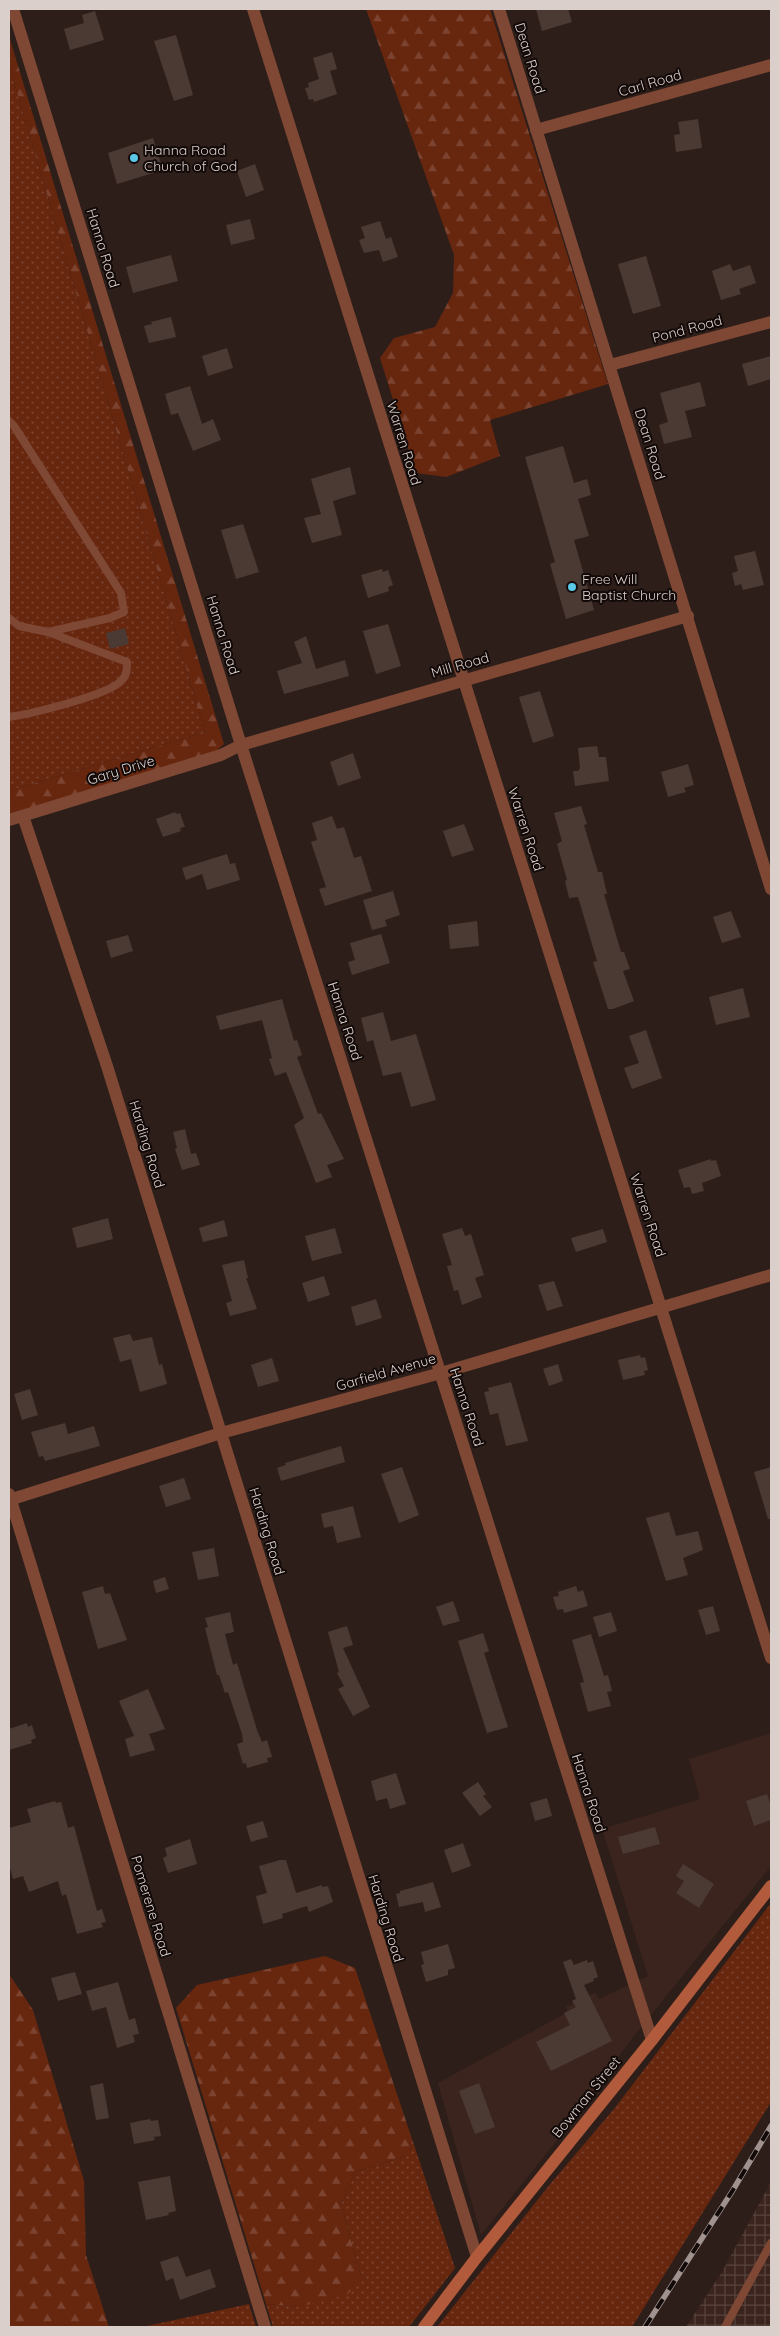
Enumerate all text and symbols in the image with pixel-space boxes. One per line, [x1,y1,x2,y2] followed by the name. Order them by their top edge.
[511,20,549,96] street label: Dean Road
[616,65,684,101] street label: Carl Road
[144,141,237,175] place label: Hanna Road Church of God
[128,152,140,164] marker: Hanna Road Church of God
[82,206,124,290] street label: Hanna Road
[650,311,724,347] street label: Pond Road
[383,399,425,487] street label: Warren Road
[631,406,669,482] street label: Dean Road
[582,570,676,604] place label: Free Will Baptist Church
[566,581,578,593] marker: Free Will Baptist Church
[202,593,244,677] street label: Hanna Road
[429,648,491,682] street label: Mill Road
[85,751,157,789] street label: Gary Drive
[504,785,548,873] street label: Warren Road
[324,979,366,1063] street label: Hanna Road
[125,1098,169,1190] street label: Harding Road
[626,1171,670,1259] street label: Warren Road
[334,1349,438,1395] street label: Garfield Avenue
[446,1365,488,1449] street label: Hanna Road
[245,1485,289,1577] street label: Harding Road
[568,1751,610,1835] street label: Hanna Road
[127,1853,175,1959] street label: Pomerene Road
[364,1872,408,1964] street label: Harding Road
[548,2052,624,2141] street label: Bowman Street

